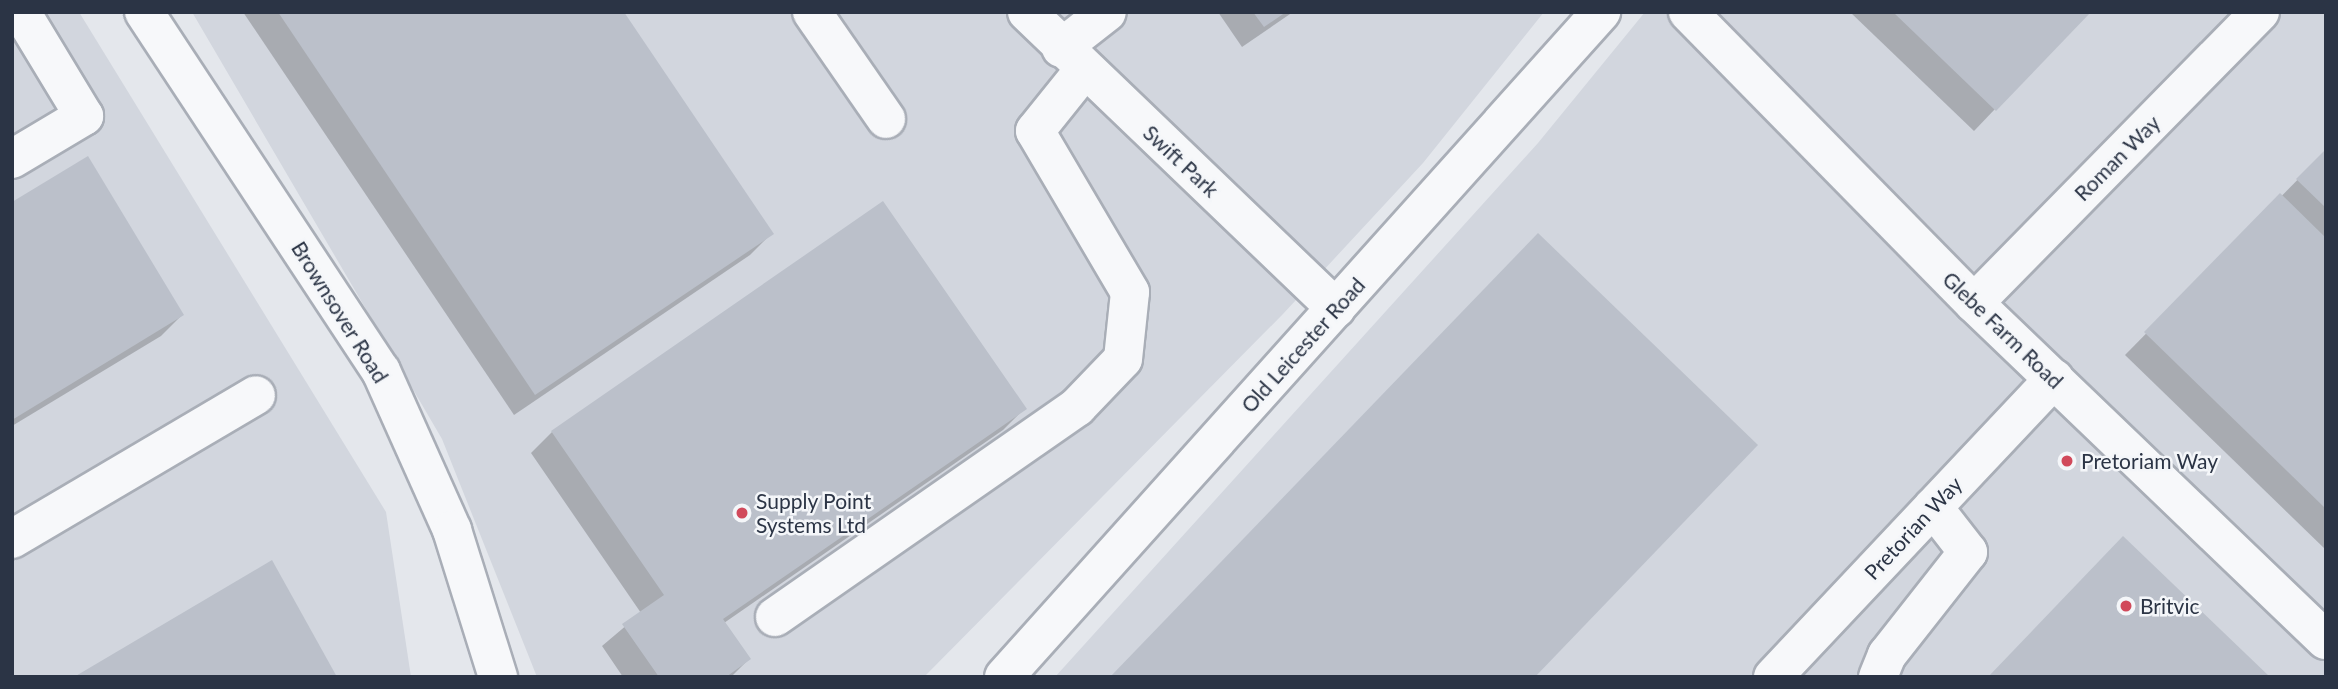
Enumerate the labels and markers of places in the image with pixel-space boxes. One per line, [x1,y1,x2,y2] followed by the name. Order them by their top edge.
[2081,448,2218,474] place label: Pretoriam Way
[2059,453,2075,469] marker: Pretoriam Way
[756,488,872,538] place label: Supply Point Systems Ltd
[734,505,750,521] marker: Supply Point Systems Ltd
[2140,593,2199,619] place label: Britvic
[2118,598,2134,614] marker: Britvic

